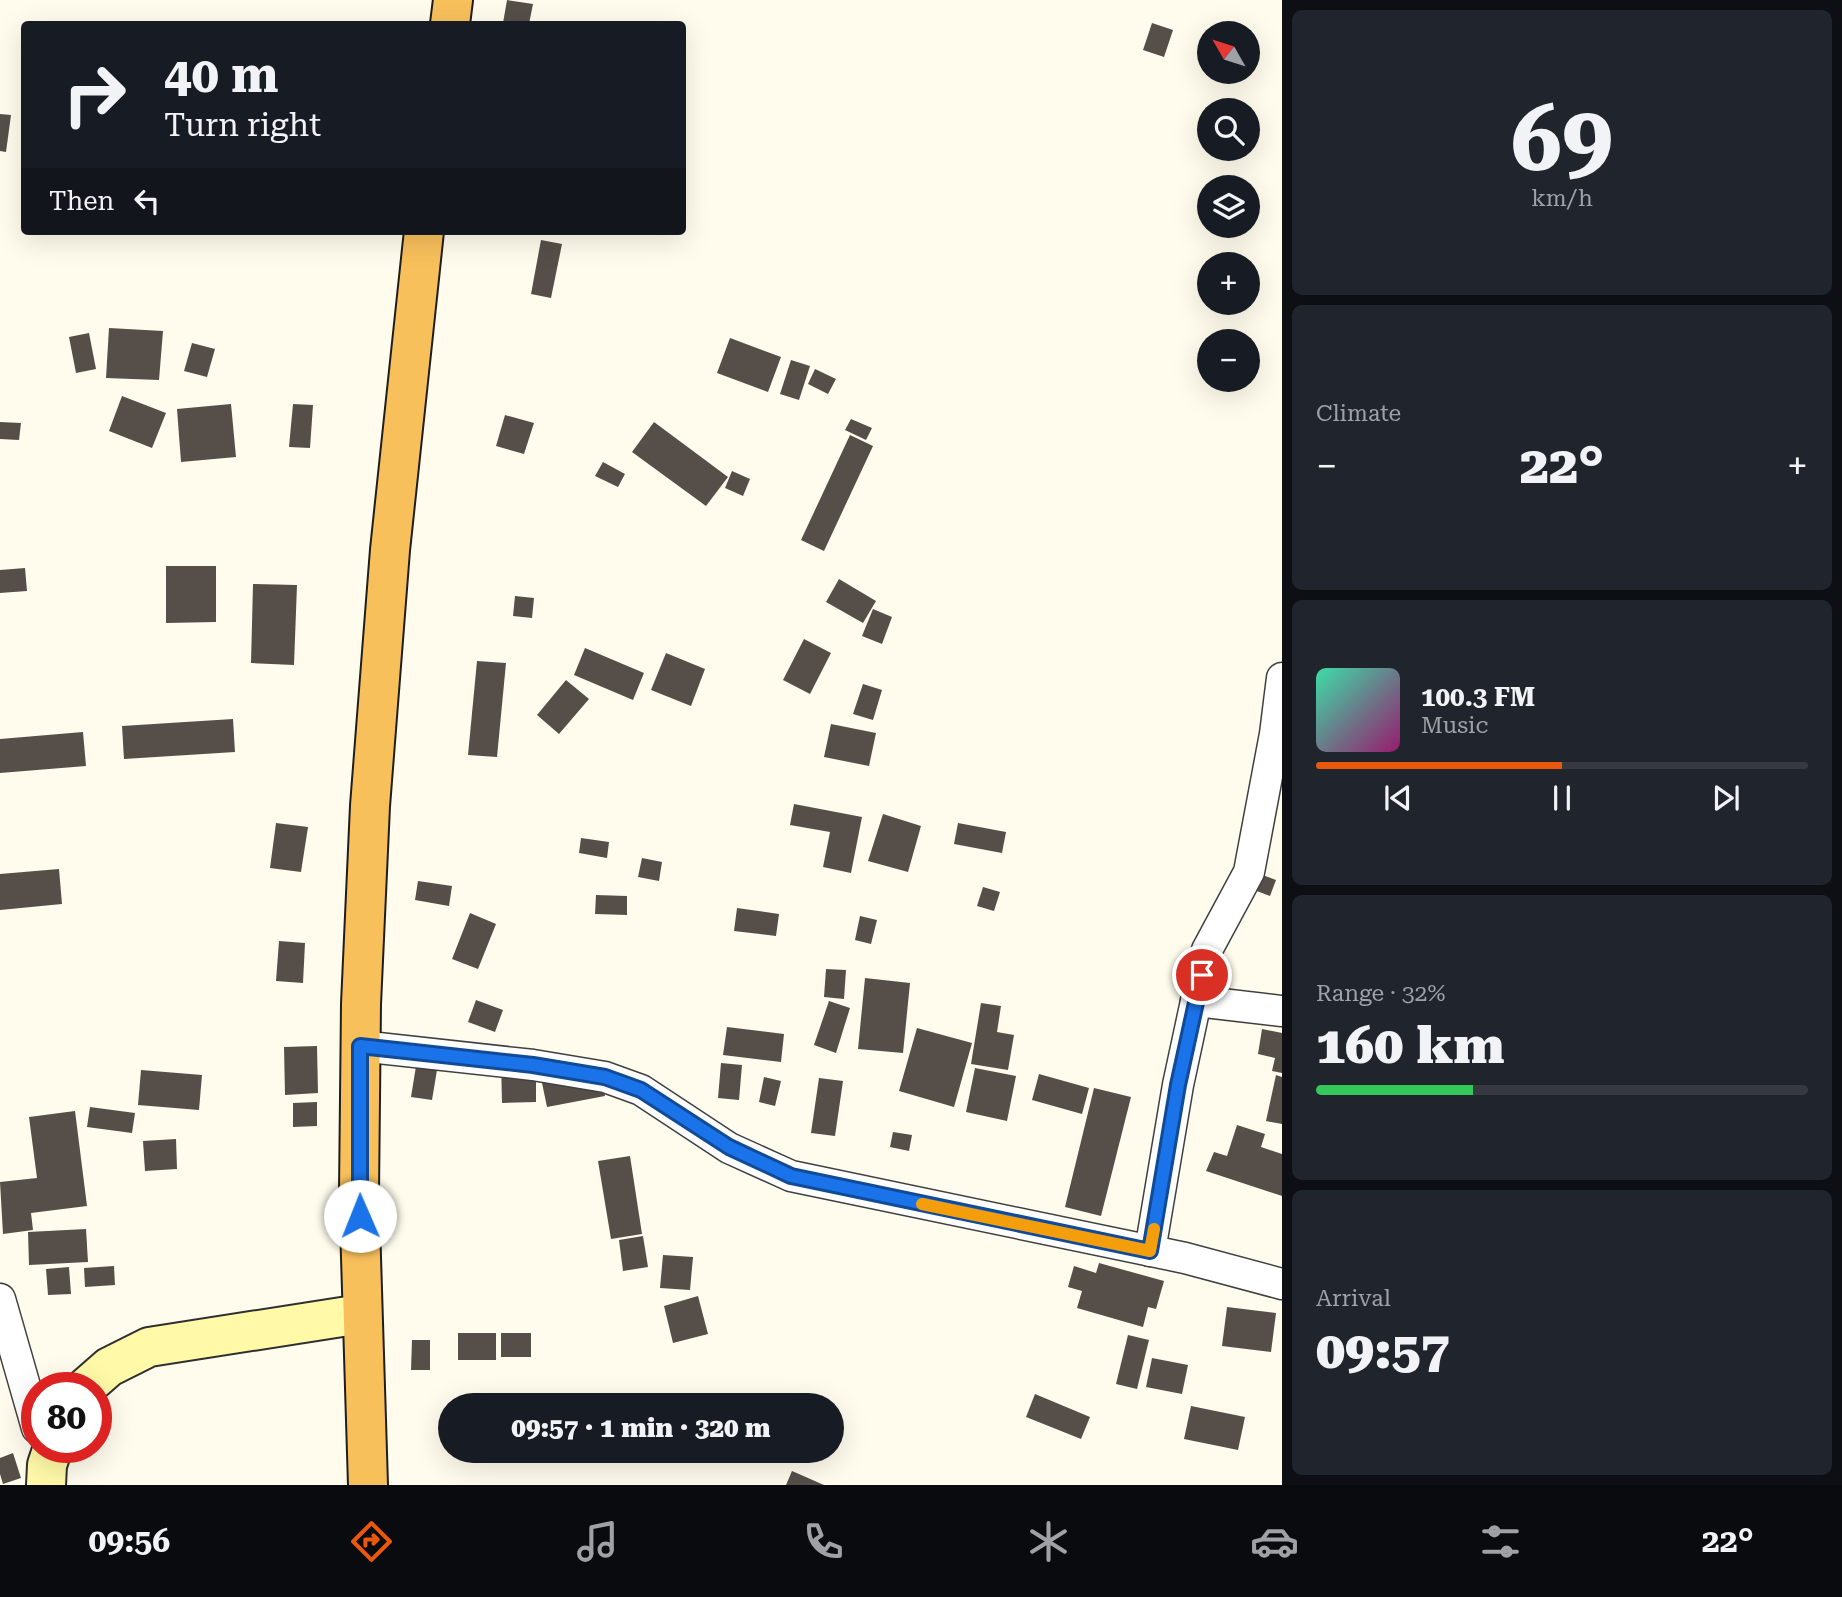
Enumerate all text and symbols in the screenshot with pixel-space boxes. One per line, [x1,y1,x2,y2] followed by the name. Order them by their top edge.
[1197,21,1260,84] north arrow
[1197,21,1260,392] map controls
[164,47,279,104] text: 40 m
[49,49,140,140] icon: right
[1511,86,1613,192] text: 69
[1197,98,1260,161] button: search
[164,106,321,144] text: Turn right
[1197,175,1260,238] button: layers
[128,182,166,220] icon: left
[1531,185,1593,212] text: km/h
[49,186,114,216] text: Then
[1197,252,1260,315] button: +
[1197,329,1260,392] button: −
[1316,400,1401,427] text: Climate
[1520,435,1604,496] text: 22°
[1316,444,1337,488] text: −
[1787,444,1808,488] text: +
[1421,682,1535,712] text: 100.3 FM
[1421,712,1488,739] text: Music
[1379,779,1417,817] icon: previous
[1543,779,1581,817] icon: pause
[1707,779,1745,817] icon: next
[1172,945,1232,1005] pin
[1183,956,1221,994] icon: arrive
[1316,980,1445,1007] text: Range · 32%
[1316,1015,1504,1076] text: 160 km
[323,1179,397,1253] position arrow
[1316,1285,1391,1312] text: Arrival
[1316,1320,1450,1381] text: 09:57
[21,1372,112,1463] speed limit sign: 80
[511,1413,771,1443] text: 09:57 · 1 min · 320 m
[347,1517,396,1566] icon: directions
[573,1517,622,1566] icon: music
[799,1517,848,1566] icon: phone
[1024,1517,1073,1566] icon: climate
[1250,1517,1299,1566] icon: car
[1476,1517,1525,1566] icon: filters
[88,1522,170,1560] text: 09:56
[1702,1522,1754,1560] text: 22°

